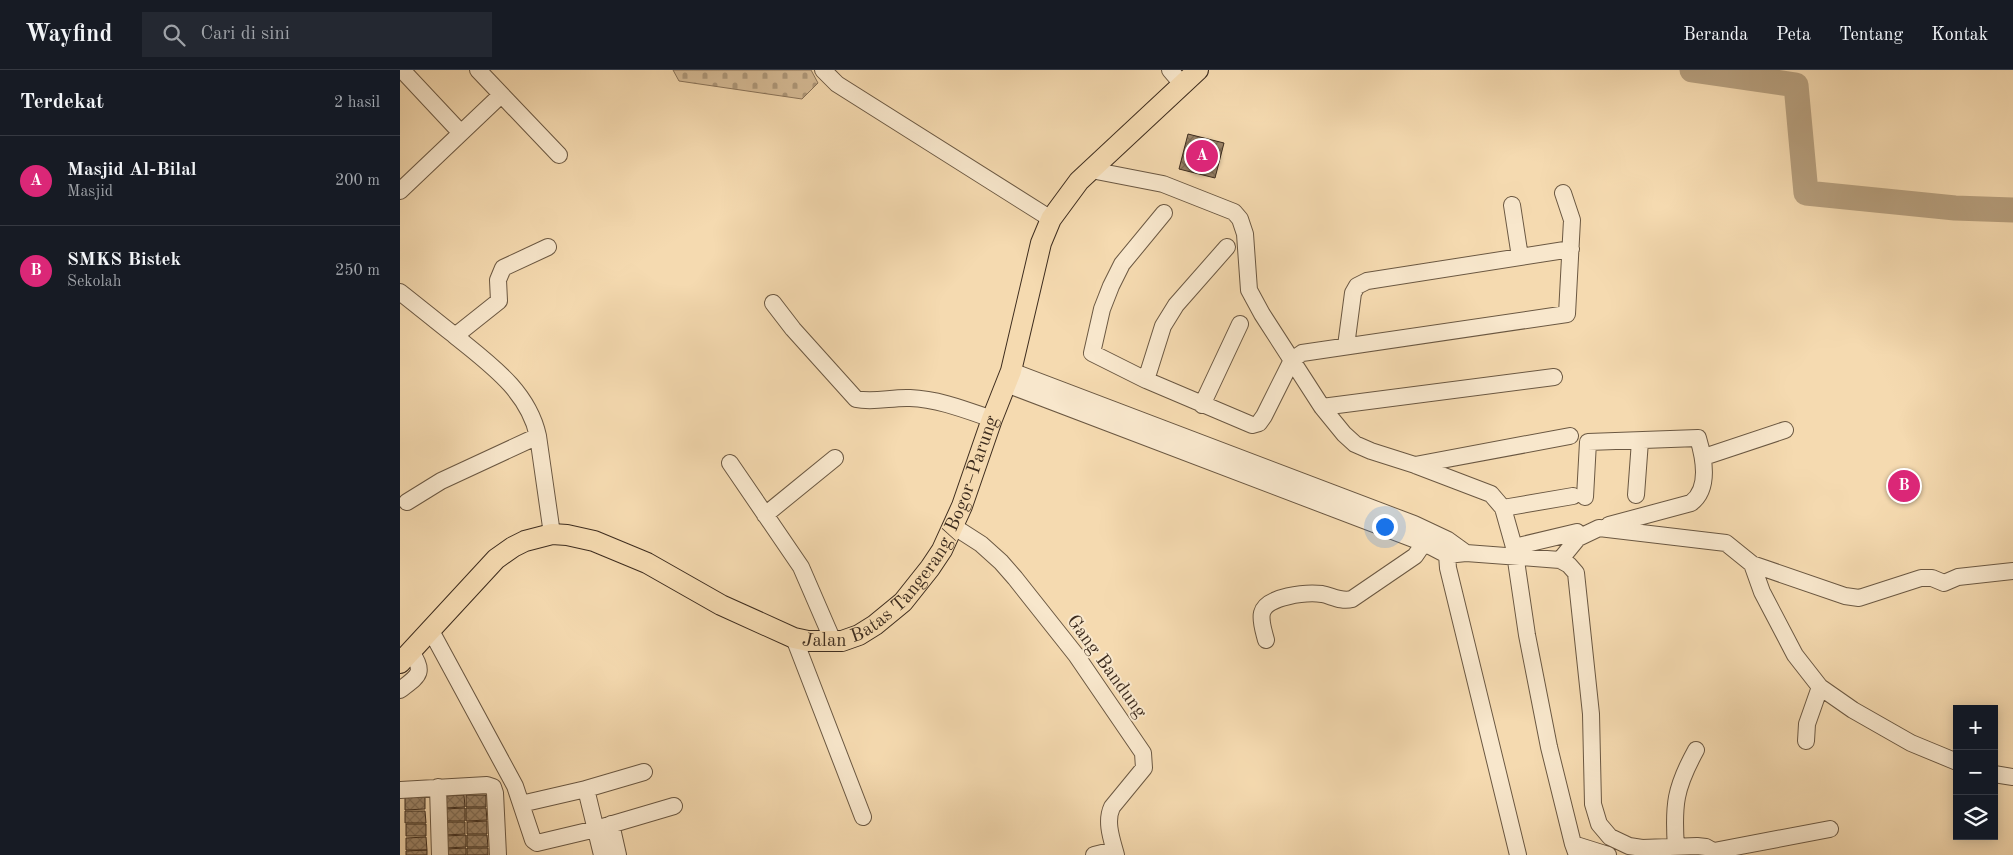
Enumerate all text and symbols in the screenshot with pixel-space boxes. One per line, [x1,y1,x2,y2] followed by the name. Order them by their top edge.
[142,12,492,57] search box
[160,21,188,49] icon: search
[25,23,112,47] text: Wayfind
[200,25,290,44] text: Cari di sini
[1683,26,1748,44] text: Beranda
[1776,26,1811,44] text: Peta
[1839,26,1903,44] text: Tentang
[1931,26,1988,44] text: Kontak
[20,92,104,113] text: Terdekat
[334,95,380,111] text: 2 hasil
[1186,137,1218,175] pin: A
[67,161,197,180] text: Masjid Al-Bilal
[30,173,42,189] text: A
[335,173,380,189] text: 200 m
[67,184,113,200] text: Masjid
[67,251,181,270] text: SMKS Bistek
[30,263,42,279] text: B
[335,263,380,279] text: 250 m
[67,274,121,290] text: Sekolah
[800,413,1002,651] street label: Jalan Batas Tangerang/Bogor–Parung
[1888,467,1920,505] pin: B
[1372,514,1398,540] your location
[1062,612,1150,723] street label: Gang Bandung
[1953,705,1998,840] map controls
[1953,705,1998,750] button: +
[1953,750,1998,795] button: −
[1953,795,1998,840] button: layers

